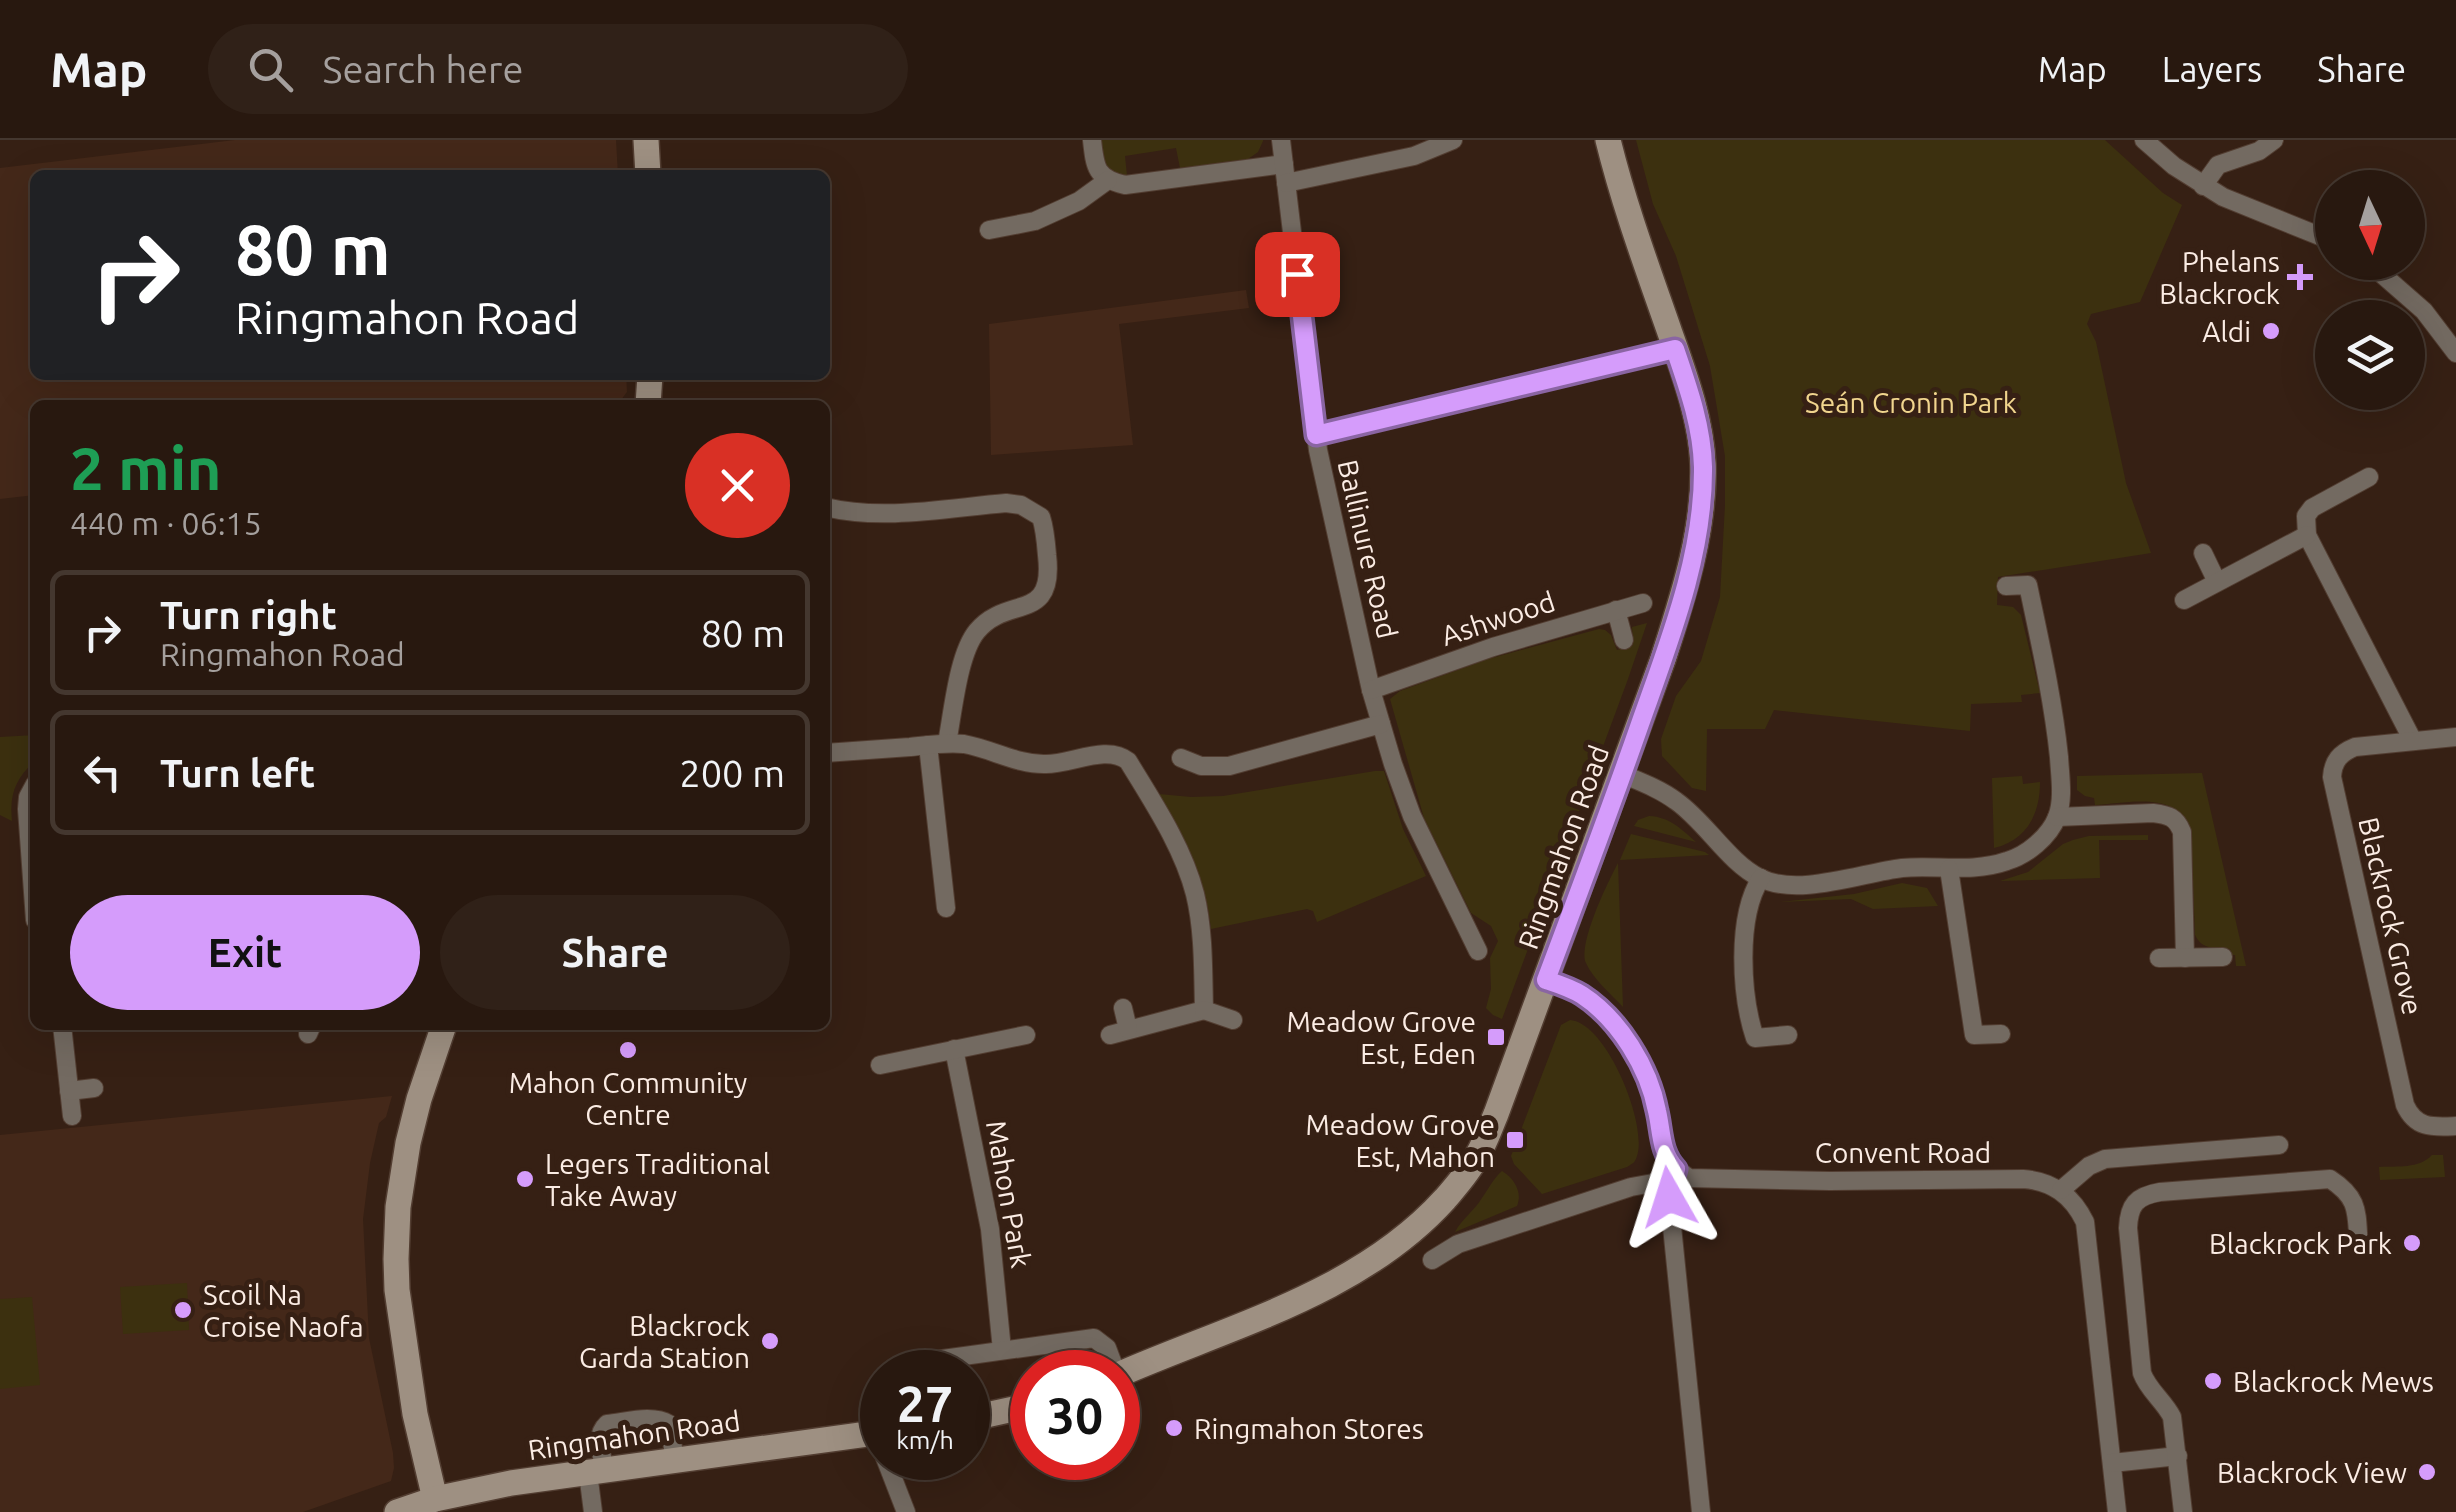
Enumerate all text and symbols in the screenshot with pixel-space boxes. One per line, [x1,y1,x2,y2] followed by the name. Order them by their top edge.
[208,24,908,114] search box
[50,42,148,96] text: Map
[243,42,298,97] icon: search
[323,48,523,90] text: Search here
[2038,49,2107,89] text: Map
[2162,49,2262,89] text: Layers
[2317,49,2406,89] text: Share
[2315,170,2425,280] north arrow
[2315,170,2425,410] map controls
[70,210,200,340] icon: right
[235,210,391,288] text: 80 m
[1255,232,1340,317] pin
[2159,246,2280,309] place label: Phelans Blackrock
[1270,247,1325,302] icon: arrive
[2289,266,2311,288] marker: Phelans Blackrock
[235,292,579,343] text: Ringmahon Road
[2315,300,2425,410] button: layers
[2202,316,2251,347] place label: Aldi
[2260,320,2282,342] marker: Aldi
[1805,387,2017,418] park label: Seán Cronin Park
[685,433,790,538] button: close
[70,434,222,501] text: 2 min
[1332,457,1404,641] street label: Ballinure Road
[70,505,262,541] text: 440 m · 06:15
[1437,585,1559,651] street label: Ashwood
[160,594,337,636] text: Turn right
[75,605,130,660] icon: right
[701,612,785,654] text: 80 m
[160,636,405,672] text: Ringmahon Road
[1512,741,1614,953] street label: Ringmahon Road
[75,745,130,800] icon: left
[160,752,315,794] text: Turn left
[679,752,785,794] text: 200 m
[2353,814,2429,1018] street label: Blackrock Grove
[70,895,420,1010] button: Exit
[440,895,790,1010] button: Share
[1286,1006,1476,1069] place label: Meadow Grove Est, Eden
[1485,1026,1507,1048] marker: Meadow Grove Est, Eden
[617,1039,639,1061] marker: Mahon Community Centre
[509,1067,747,1130] place label: Mahon Community Centre
[1305,1109,1495,1172] place label: Meadow Grove Est, Mahon
[981,1118,1037,1270] street label: Mahon Park
[1504,1129,1526,1151] marker: Meadow Grove Est, Mahon
[1815,1137,1991,1168] street label: Convent Road
[1617,1145,1721,1249] position arrow
[545,1148,770,1211] place label: Legers Traditional Take Away
[514,1168,536,1190] marker: Legers Traditional Take Away
[2209,1228,2392,1259] place label: Blackrock Park
[2401,1232,2423,1254] marker: Blackrock Park
[203,1279,364,1342] place label: Scoil Na Croise Naofa
[172,1299,194,1321] marker: Scoil Na Croise Naofa
[579,1310,750,1373] place label: Blackrock Garda Station
[759,1330,781,1352] marker: Blackrock Garda Station
[1010,1350,1140,1480] speed limit sign: 30
[2233,1366,2434,1397] place label: Blackrock Mews
[2202,1370,2224,1392] marker: Blackrock Mews
[897,1375,953,1431] text: 27
[526,1405,742,1465] street label: Ringmahon Road
[1194,1413,1424,1444] place label: Ringmahon Stores
[1163,1417,1185,1439] marker: Ringmahon Stores
[896,1426,954,1454] text: km/h
[2217,1457,2407,1488] place label: Blackrock View
[2416,1461,2438,1483] marker: Blackrock View

